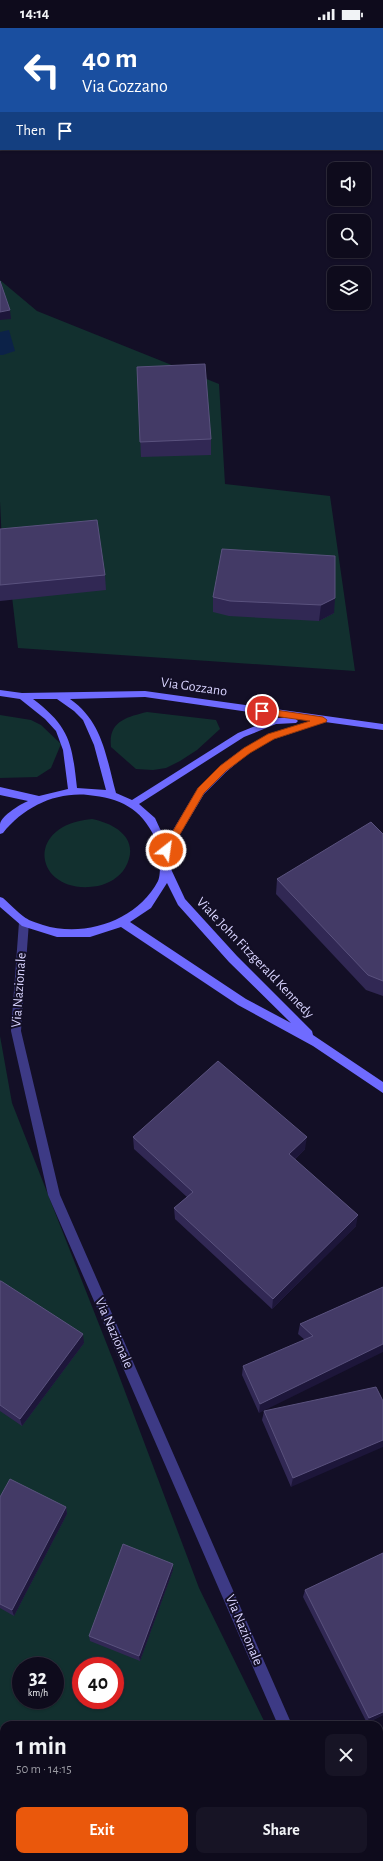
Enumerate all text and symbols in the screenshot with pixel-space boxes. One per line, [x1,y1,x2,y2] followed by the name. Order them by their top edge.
[20,6,49,21] text: 14:14
[16,44,68,96] icon: left
[82,45,138,73] text: 40 m
[82,78,168,96] text: Via Gozzano
[54,120,76,142] icon: arrive
[16,123,46,138] text: Then
[327,162,371,310] map controls
[327,162,371,206] button: sound
[327,214,371,258] button: search
[327,266,371,310] button: layers
[160,675,228,699] street label: Via Gozzano
[245,694,279,728] pin
[251,700,273,722] icon: arrive
[145,829,187,871] position arrow
[194,895,316,1021] street label: Viale John Fitzgerald Kennedy
[9,952,29,1028] street label: Via Nazionale
[92,1296,136,1370] street label: Via Nazionale
[223,1593,265,1667] street label: Via Nazionale
[72,1657,124,1709] speed limit sign: 40
[29,1668,47,1688] text: 32
[28,1688,48,1698] text: km/h
[325,1734,367,1776] button: close
[16,1735,67,1759] text: 1 min
[16,1763,72,1776] text: 50 m · 14:15
[16,1807,188,1853] button: Exit
[196,1807,367,1853] button: Share

